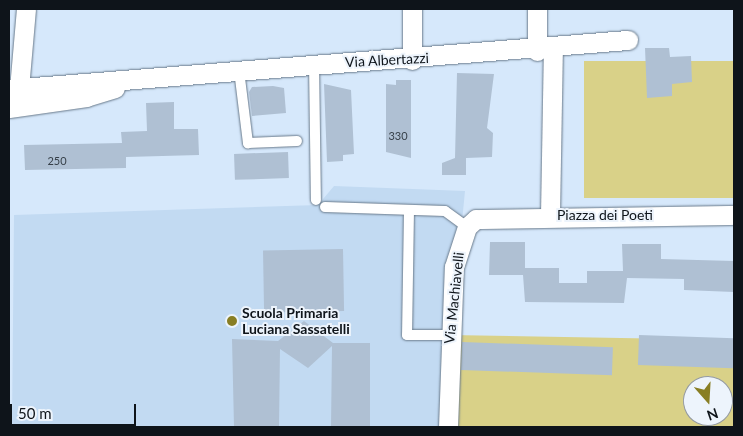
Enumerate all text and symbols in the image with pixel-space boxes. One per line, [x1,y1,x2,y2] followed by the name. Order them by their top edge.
[344,49,430,71] street label: Via Albertazzi
[388,129,408,143] house number: 330
[47,154,67,168] house number: 250
[557,207,653,223] street label: Piazza dei Poeti
[441,251,467,345] street label: Via Machiavelli
[242,305,350,338] place label: Scuola Primaria Luciana Sassatelli
[226,315,238,327] marker: Scuola Primaria Luciana Sassatelli
[683,376,733,426] north arrow
[12,394,139,426] scale bar
[18,404,52,422] text: 50 m
[705,405,721,425] text: N

